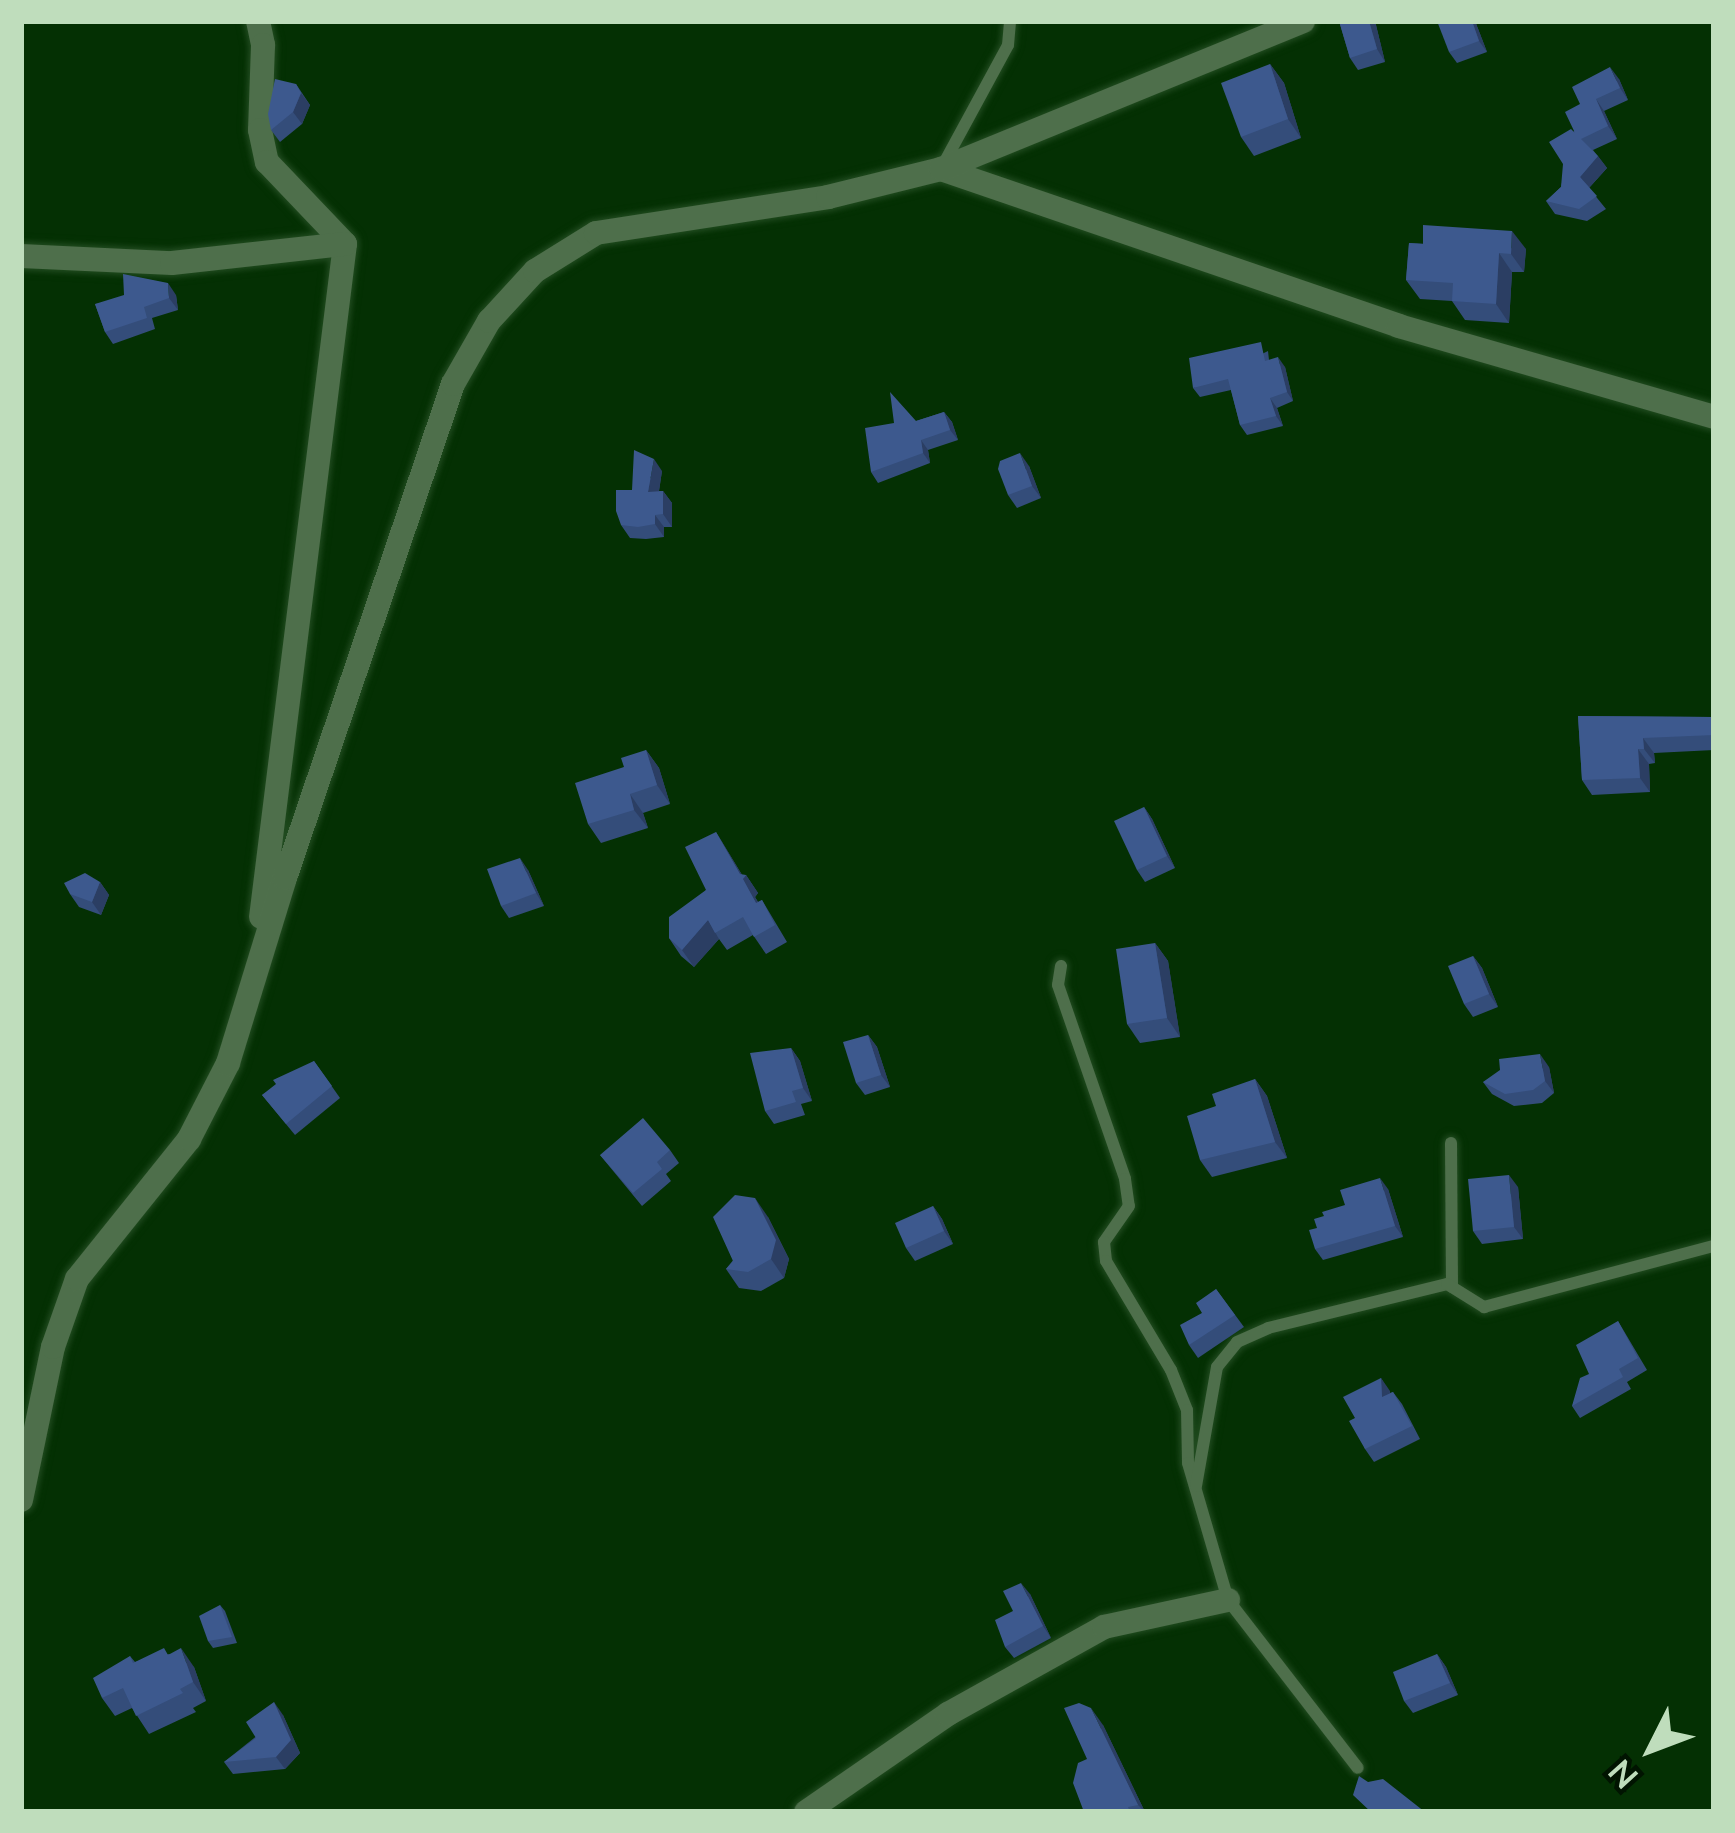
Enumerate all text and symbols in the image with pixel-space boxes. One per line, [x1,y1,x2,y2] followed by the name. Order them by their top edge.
[1591,1689,1711,1809] north arrow
[1599,1749,1649,1798] text: N

